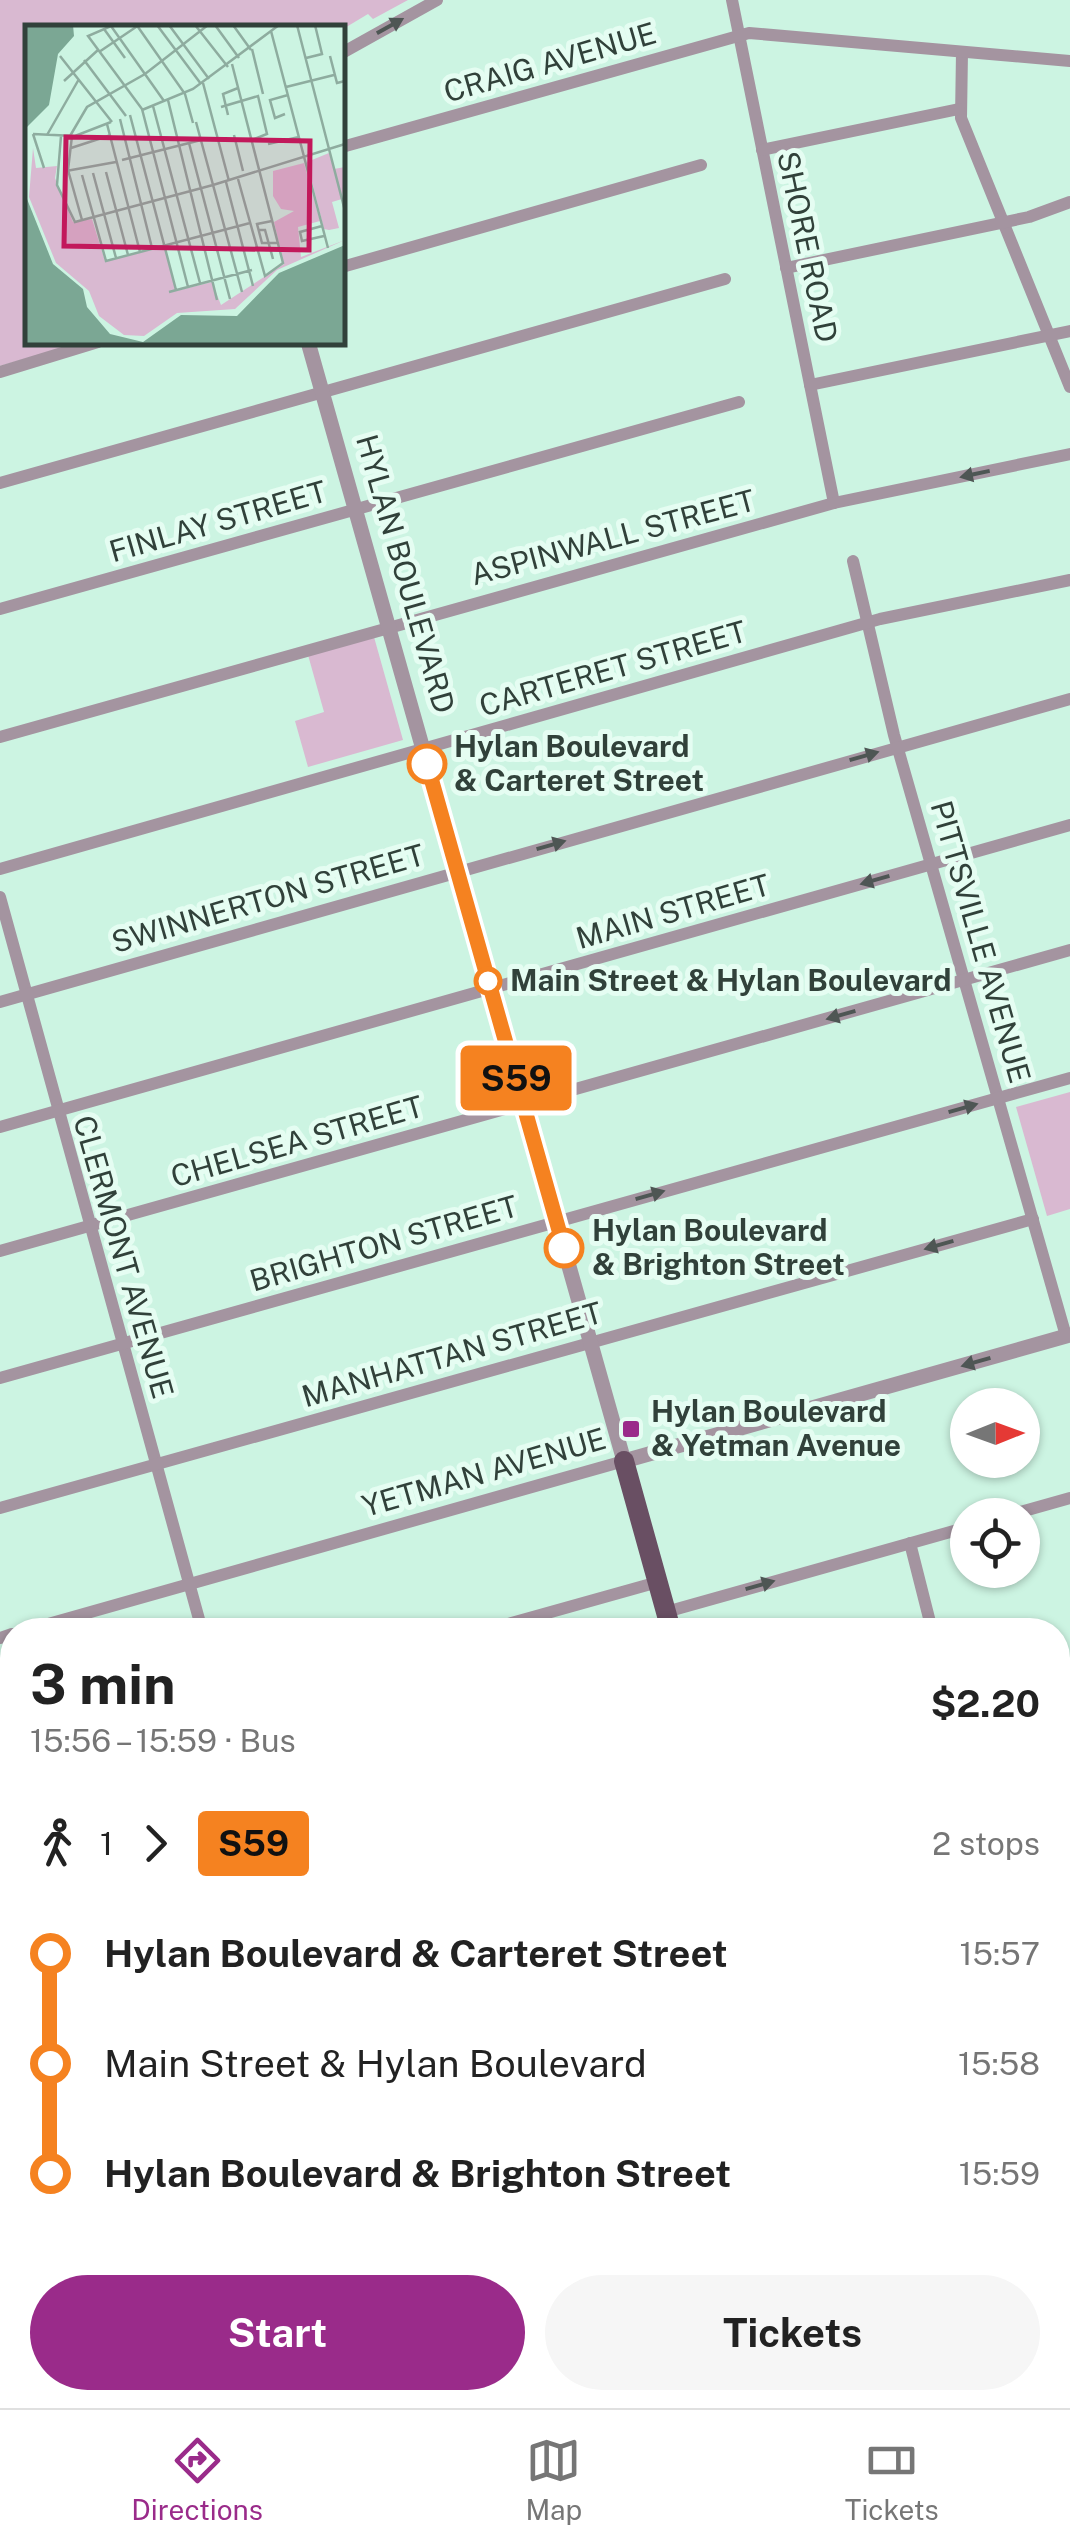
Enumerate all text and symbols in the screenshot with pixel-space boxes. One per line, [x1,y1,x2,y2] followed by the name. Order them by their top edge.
[439,15,660,110] street label: CRAIG AVENUE
[376,18,404,36] one-way arrow
[25,25,345,345] inset map
[770,148,846,346] street label: SHORE ROAD
[349,430,463,717] street label: HYLAN BOULEVARD
[959,466,990,482] one-way arrow
[105,473,331,569] street label: FINLAY STREET
[467,482,759,592] street label: ASPINWALL STREET
[475,613,751,723] street label: CARTERET STREET
[454,728,704,798] place label: Hylan Boulevard & Carteret Street
[408,745,446,783] marker: Hylan Boulevard & Carteret Street
[849,748,880,764] one-way arrow
[923,797,1038,1087] street label: PITTSVILLE AVENUE
[107,836,428,960] street label: SWINNERTON STREET
[536,836,567,852] one-way arrow
[572,866,774,956] street label: MAIN STREET
[859,873,890,889] one-way arrow
[510,962,951,998] place label: Main Street & Hylan Boulevard
[475,968,501,994] marker: Main Street & Hylan Boulevard
[826,1008,856,1023] one-way arrow
[458,1046,574,1110] line badge: S59
[481,1058,551,1099] text: S59
[166,1088,427,1194] street label: CHELSEA STREET
[948,1100,979,1115] one-way arrow
[66,1111,182,1402] street label: CLERMONT AVENUE
[635,1186,666,1202] one-way arrow
[246,1187,522,1299] street label: BRIGHTON STREET
[592,1212,845,1282] place label: Hylan Boulevard & Brighton Street
[545,1229,583,1267] marker: Hylan Boulevard & Brighton Street
[923,1238,953,1253] one-way arrow
[297,1294,606,1414] street label: MANHATTAN STREET
[960,1354,991,1370] one-way arrow
[950,1388,1040,1478] north arrow
[950,1388,1040,1588] map controls
[651,1393,901,1463] place label: Hylan Boulevard & Yetman Avenue
[620,1418,642,1440] marker: Hylan Boulevard & Yetman Avenue
[358,1420,610,1524] street label: YETMAN AVENUE
[950,1498,1040,1588] button: locate
[745,1577,776,1593] one-way arrow
[30,1652,176,1716] text: 3 min
[930,1681,1040,1726] text: $2.20
[30,1722,296,1759] text: 15:56 – 15:59 · Bus
[30,1816,85,1871] icon: walk
[128,1816,183,1871] icon: forward
[218,1823,289,1864] text: S59
[100,1825,113,1862] text: 1
[932,1825,1040,1862] text: 2 stops
[104,1931,728,1976] text: Hylan Boulevard & Carteret Street
[960,1935,1040,1972] text: 15:57
[104,2041,647,2086] text: Main Street & Hylan Boulevard
[958,2045,1040,2082] text: 15:58
[104,2151,731,2196] text: Hylan Boulevard & Brighton Street
[959,2155,1040,2192] text: 15:59
[30,2275,525,2390] button: Start
[545,2275,1040,2390] button: Tickets
[131,2433,263,2526] tab: Directions
[525,2433,582,2526] tab: Map
[845,2433,939,2526] tab: Tickets

